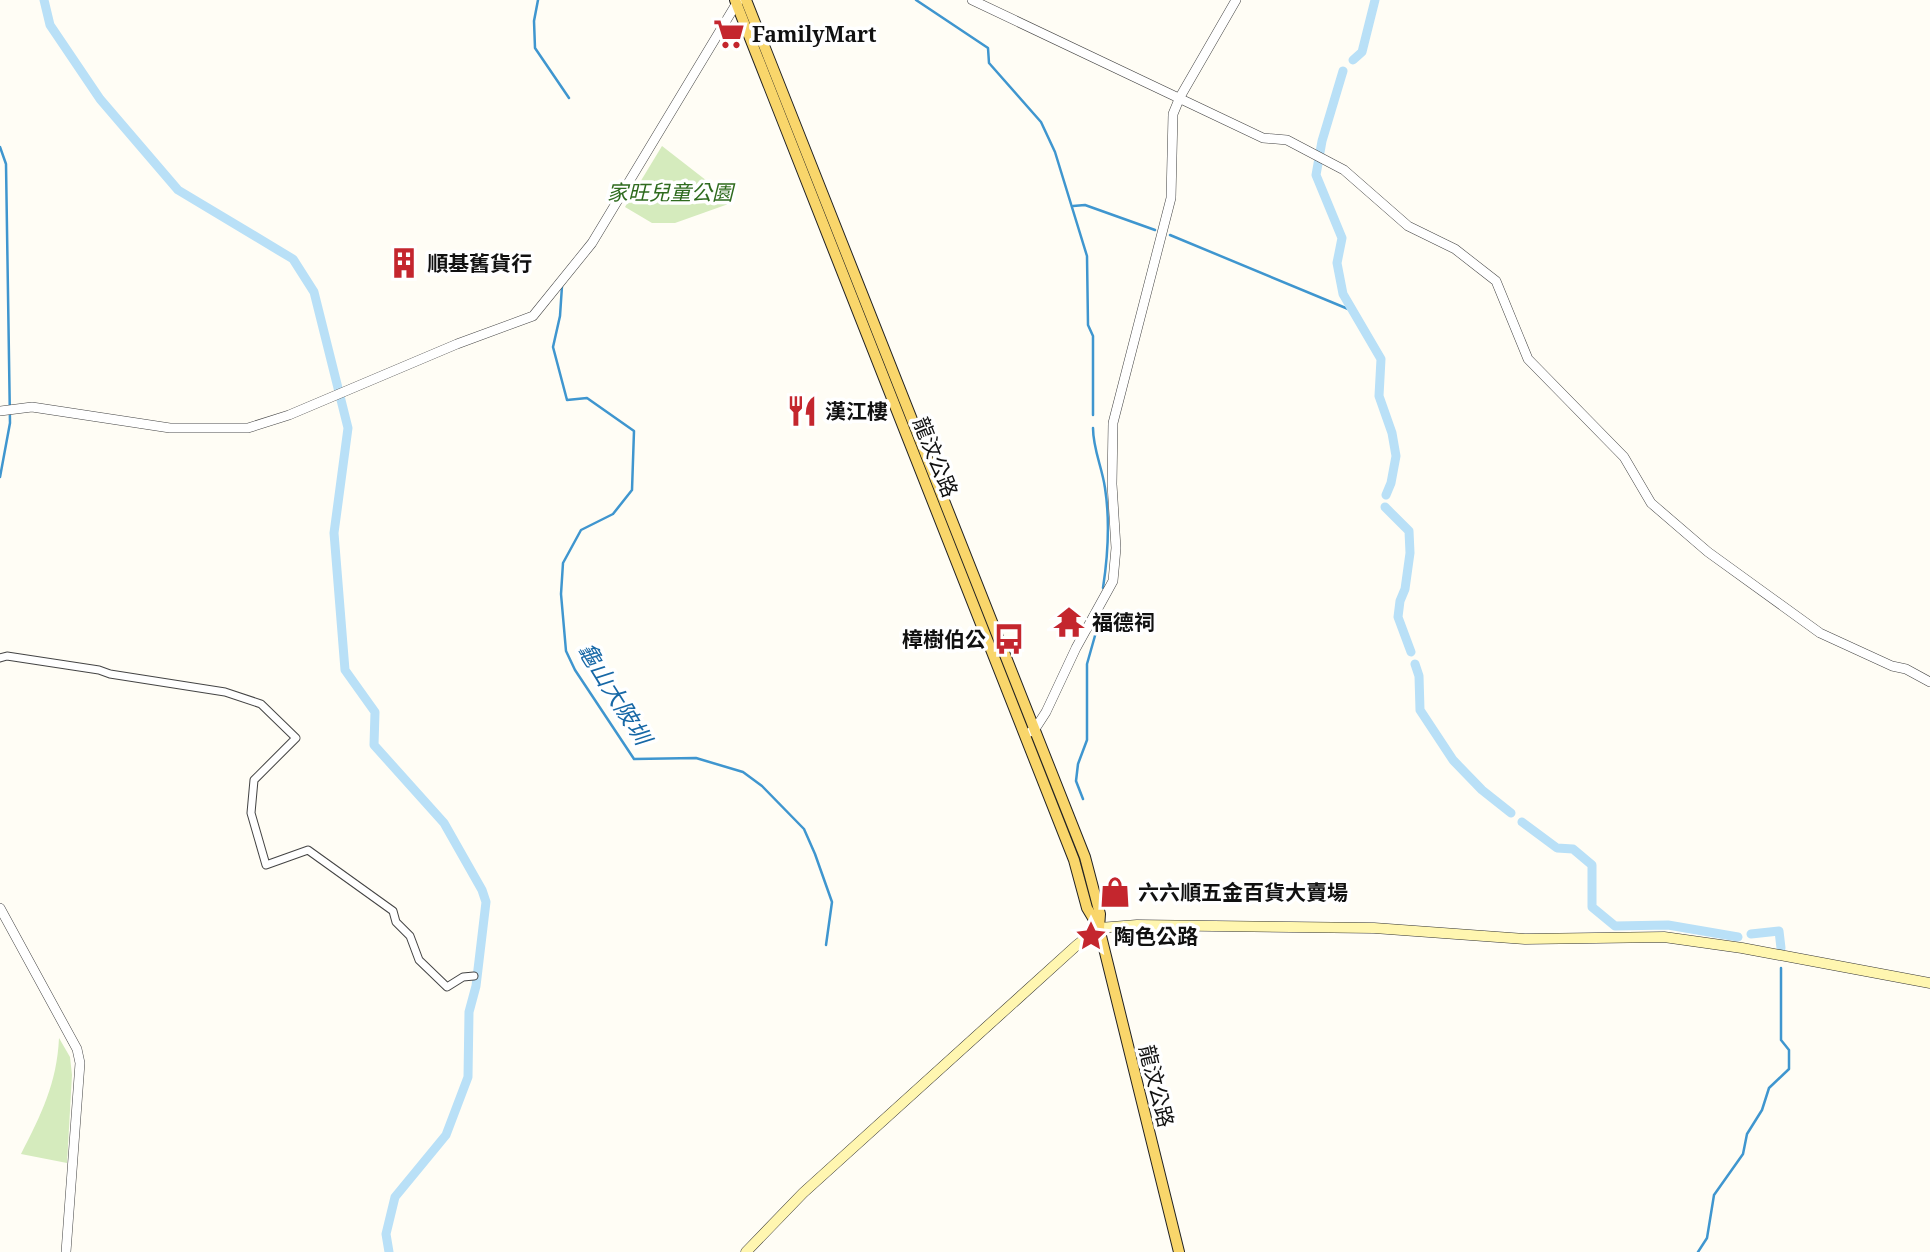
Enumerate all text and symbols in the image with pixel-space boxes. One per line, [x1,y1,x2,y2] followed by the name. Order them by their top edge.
[712,17,746,51] supermarket icon: FamilyMart
[752,20,877,48] place label: FamilyMart
[607,178,736,206] park label: 家旺兒童公園
[387,246,421,280] building icon: 順基舊貨行
[427,249,532,277] place label: 順基舊貨行
[785,394,819,428] restaurant icon: 漢江樓
[825,397,888,425] place label: 漢江樓
[907,413,965,501] street label: 龍汶公路
[1052,605,1086,639] temple icon: 福德祠
[1092,608,1155,636] place label: 福德祠
[992,622,1026,656] bus stop icon: 樟樹伯公
[902,625,986,653] place label: 樟樹伯公
[571,636,661,753] water label: 龜山大陂圳
[1098,875,1132,909] shop icon: 六六順五金百貨大賣場
[1138,878,1348,906] place label: 六六順五金百貨大賣場
[1074,919,1108,953] place icon: 陶色公路
[1114,922,1198,950] place label: 陶色公路
[1133,1042,1181,1130] street label: 龍汶公路

